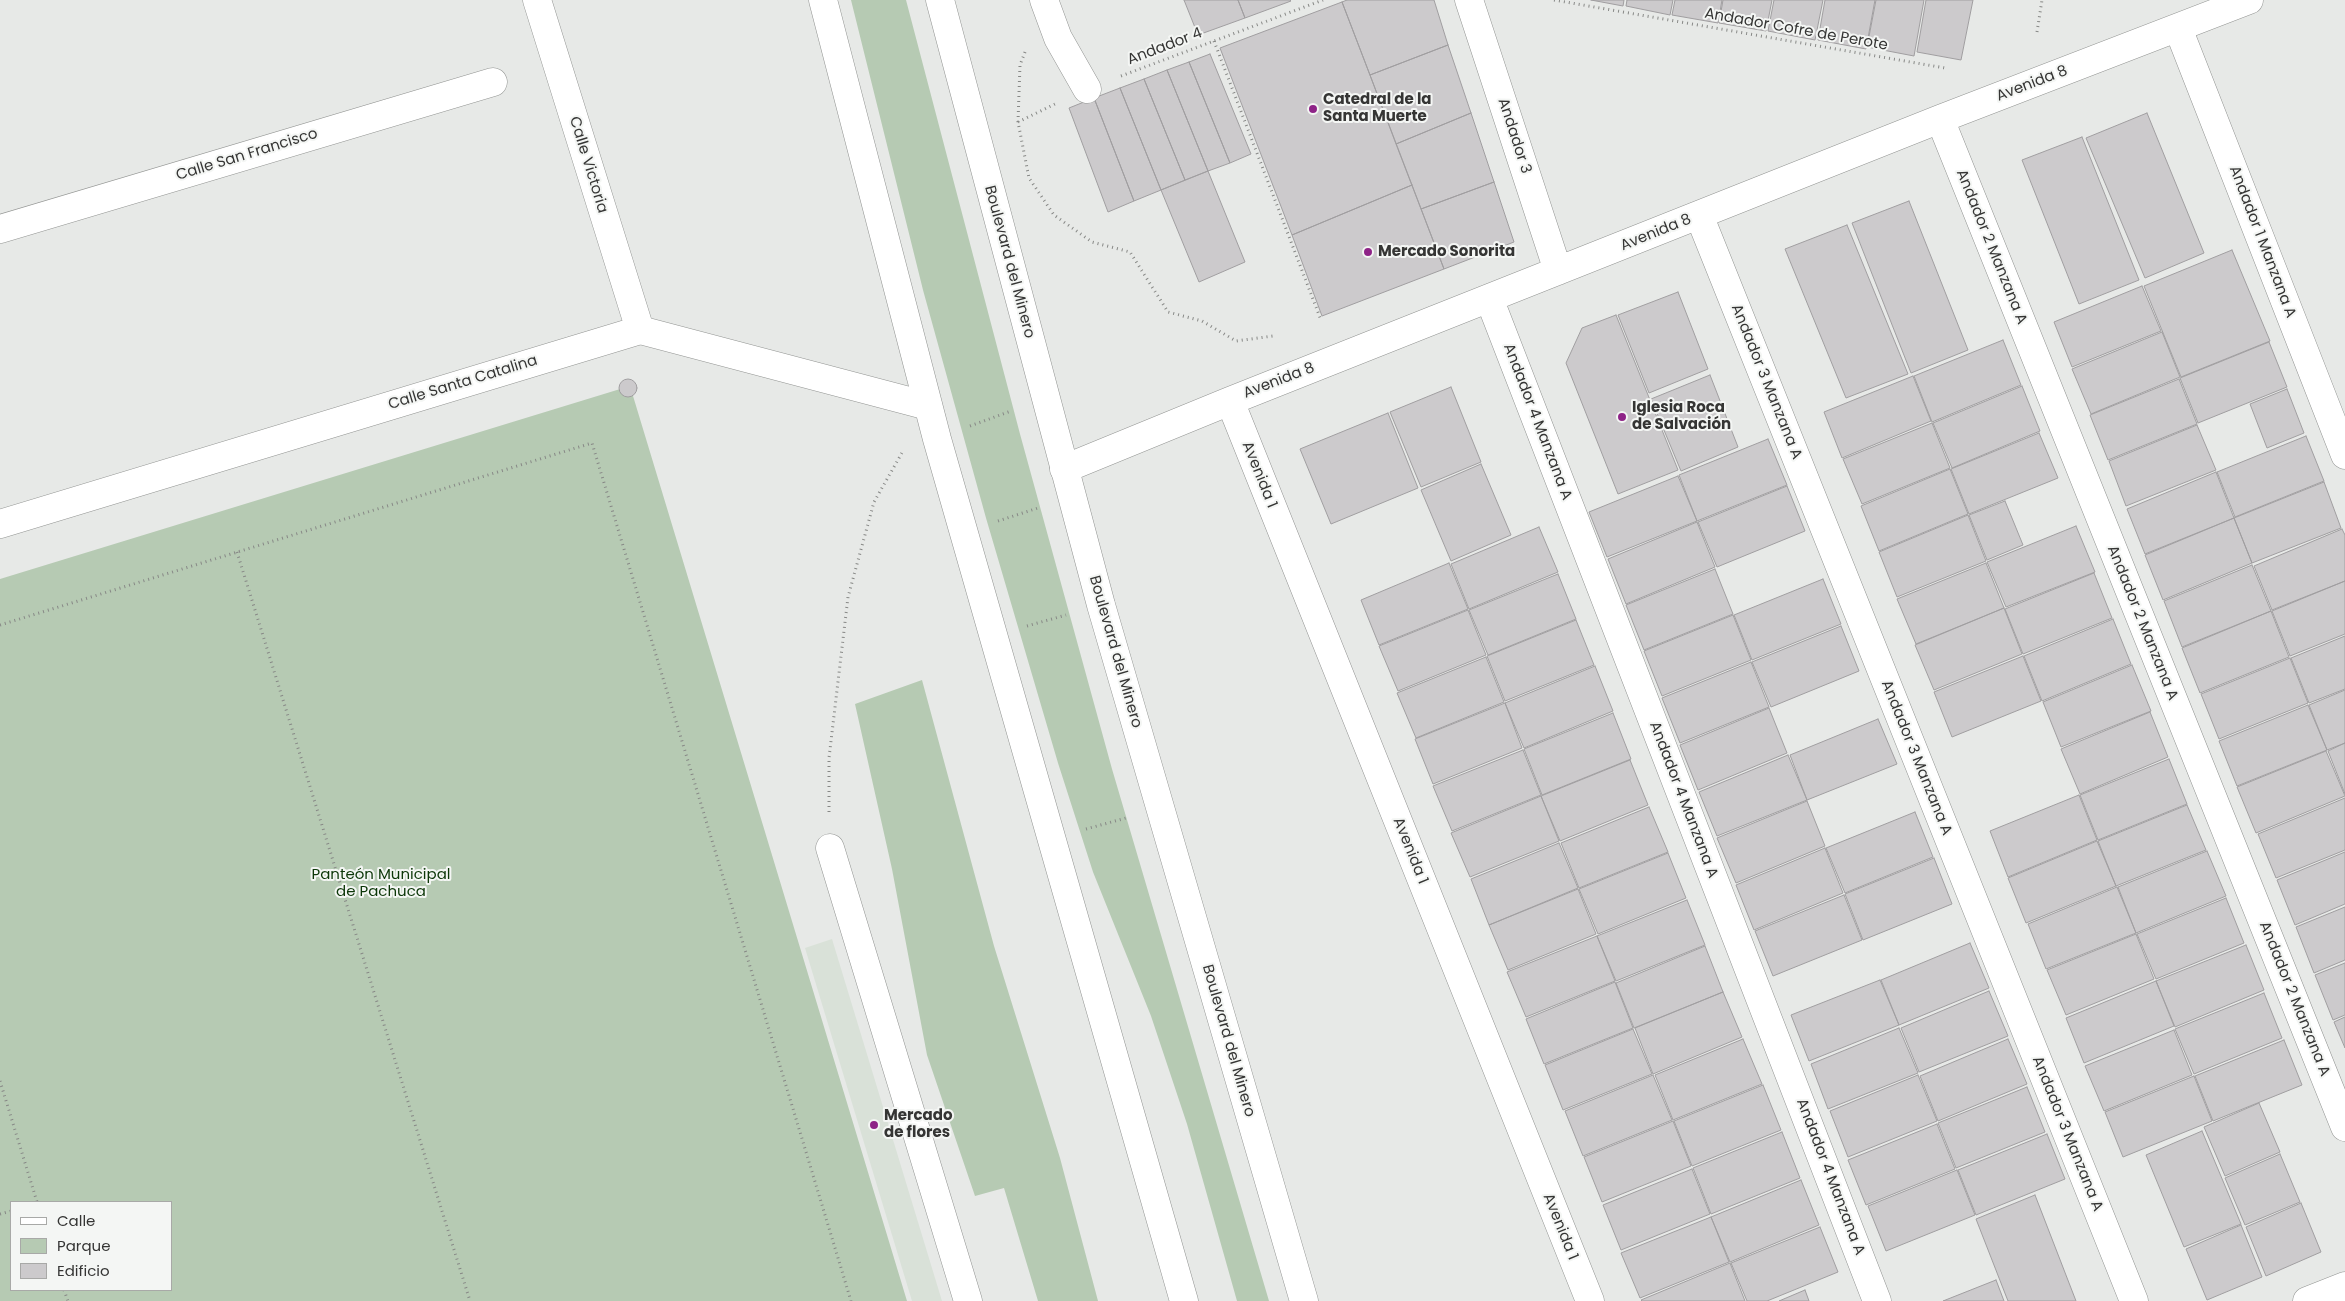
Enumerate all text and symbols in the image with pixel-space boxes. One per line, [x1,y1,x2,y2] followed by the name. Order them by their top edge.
[1703,5,1889,55] street label: Andador Cofre de Perote
[1125,24,1205,70] street label: Andador 4
[1994,62,2070,106] street label: Avenida 8
[1323,91,1432,126] place label: Catedral de la Santa Muerte
[1493,96,1535,176] street label: Andador 3
[1307,103,1319,115] marker: Catedral de la Santa Muerte
[565,115,611,215] street label: Calle Victoria
[174,125,320,185] street label: Calle San Francisco
[2225,163,2299,321] street label: Andador 1 Manzana A
[1952,167,2030,327] street label: Andador 2 Manzana A
[980,184,1038,340] street label: Boulevard del Minero
[1618,211,1694,255] street label: Avenida 8
[1378,243,1515,261] place label: Mercado Sonorita
[1362,246,1374,258] marker: Mercado Sonorita
[1727,302,1805,462] street label: Andador 3 Manzana A
[1499,341,1575,503] street label: Andador 4 Manzana A
[386,352,540,414] street label: Calle Santa Catalina
[1241,359,1317,403] street label: Avenida 8
[1632,399,1731,434] place label: Iglesia Roca de Salvación
[1616,411,1628,423] marker: Iglesia Roca de Salvación
[1238,439,1280,511] street label: Avenida 1
[2103,543,2181,703] street label: Andador 2 Manzana A
[1085,574,1145,730] street label: Boulevard del Minero
[1877,678,1955,838] street label: Andador 3 Manzana A
[1645,719,1721,881] street label: Andador 4 Manzana A
[1389,815,1431,887] street label: Avenida 1
[312,866,450,901] park label: Panteón Municipal de Pachuca
[2255,919,2333,1079] street label: Andador 2 Manzana A
[1198,963,1258,1119] street label: Boulevard del Minero
[2028,1054,2106,1214] street label: Andador 3 Manzana A
[1792,1096,1868,1258] street label: Andador 4 Manzana A
[884,1107,952,1142] place label: Mercado de flores
[868,1119,880,1131] marker: Mercado de flores
[1539,1191,1581,1263] street label: Avenida 1
[10,1201,172,1291] legend
[57,1210,95,1231] text: Calle
[57,1235,110,1256] text: Parque
[57,1260,110,1281] text: Edificio

